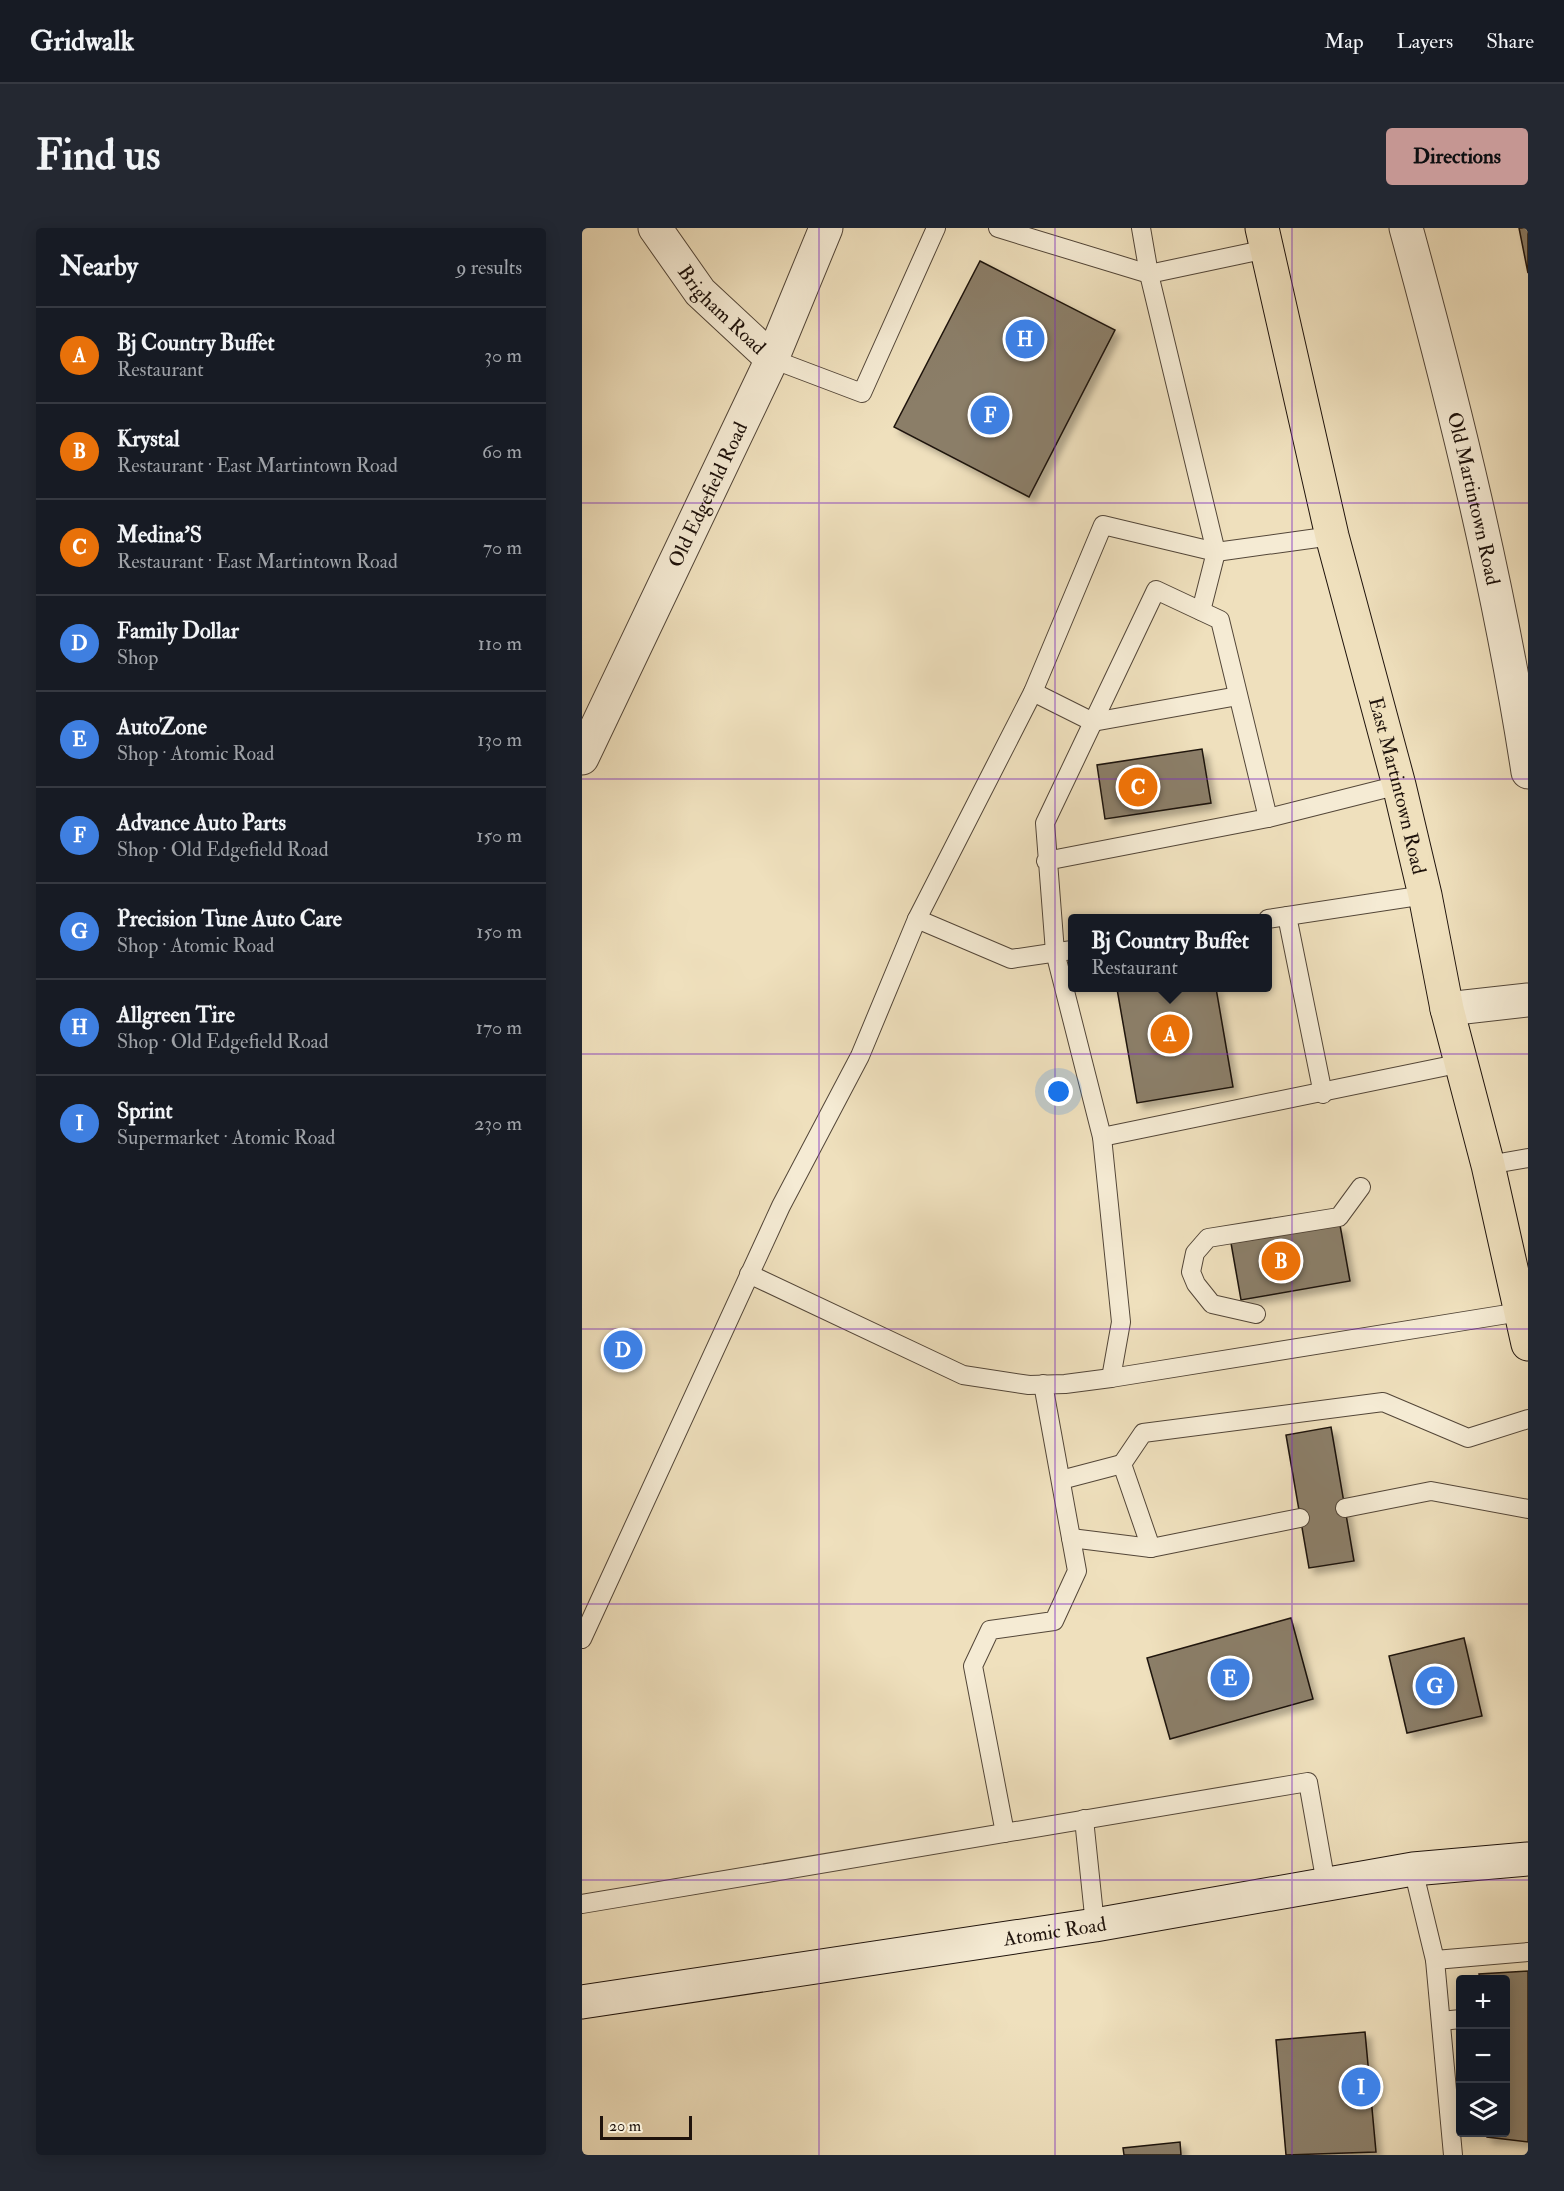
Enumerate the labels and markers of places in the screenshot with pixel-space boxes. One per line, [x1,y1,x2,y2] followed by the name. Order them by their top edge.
[1006,316,1044,362] pin: H
[970,392,1010,438] pin: F
[1118,764,1158,810] pin: C
[1150,1012,1190,1056] pin: A
[1262,1238,1300,1284] pin: B
[604,1328,642,1372] pin: D
[1210,1656,1250,1700] pin: E
[1416,1664,1454,1708] pin: G
[1342,2064,1380,2110] pin: I

